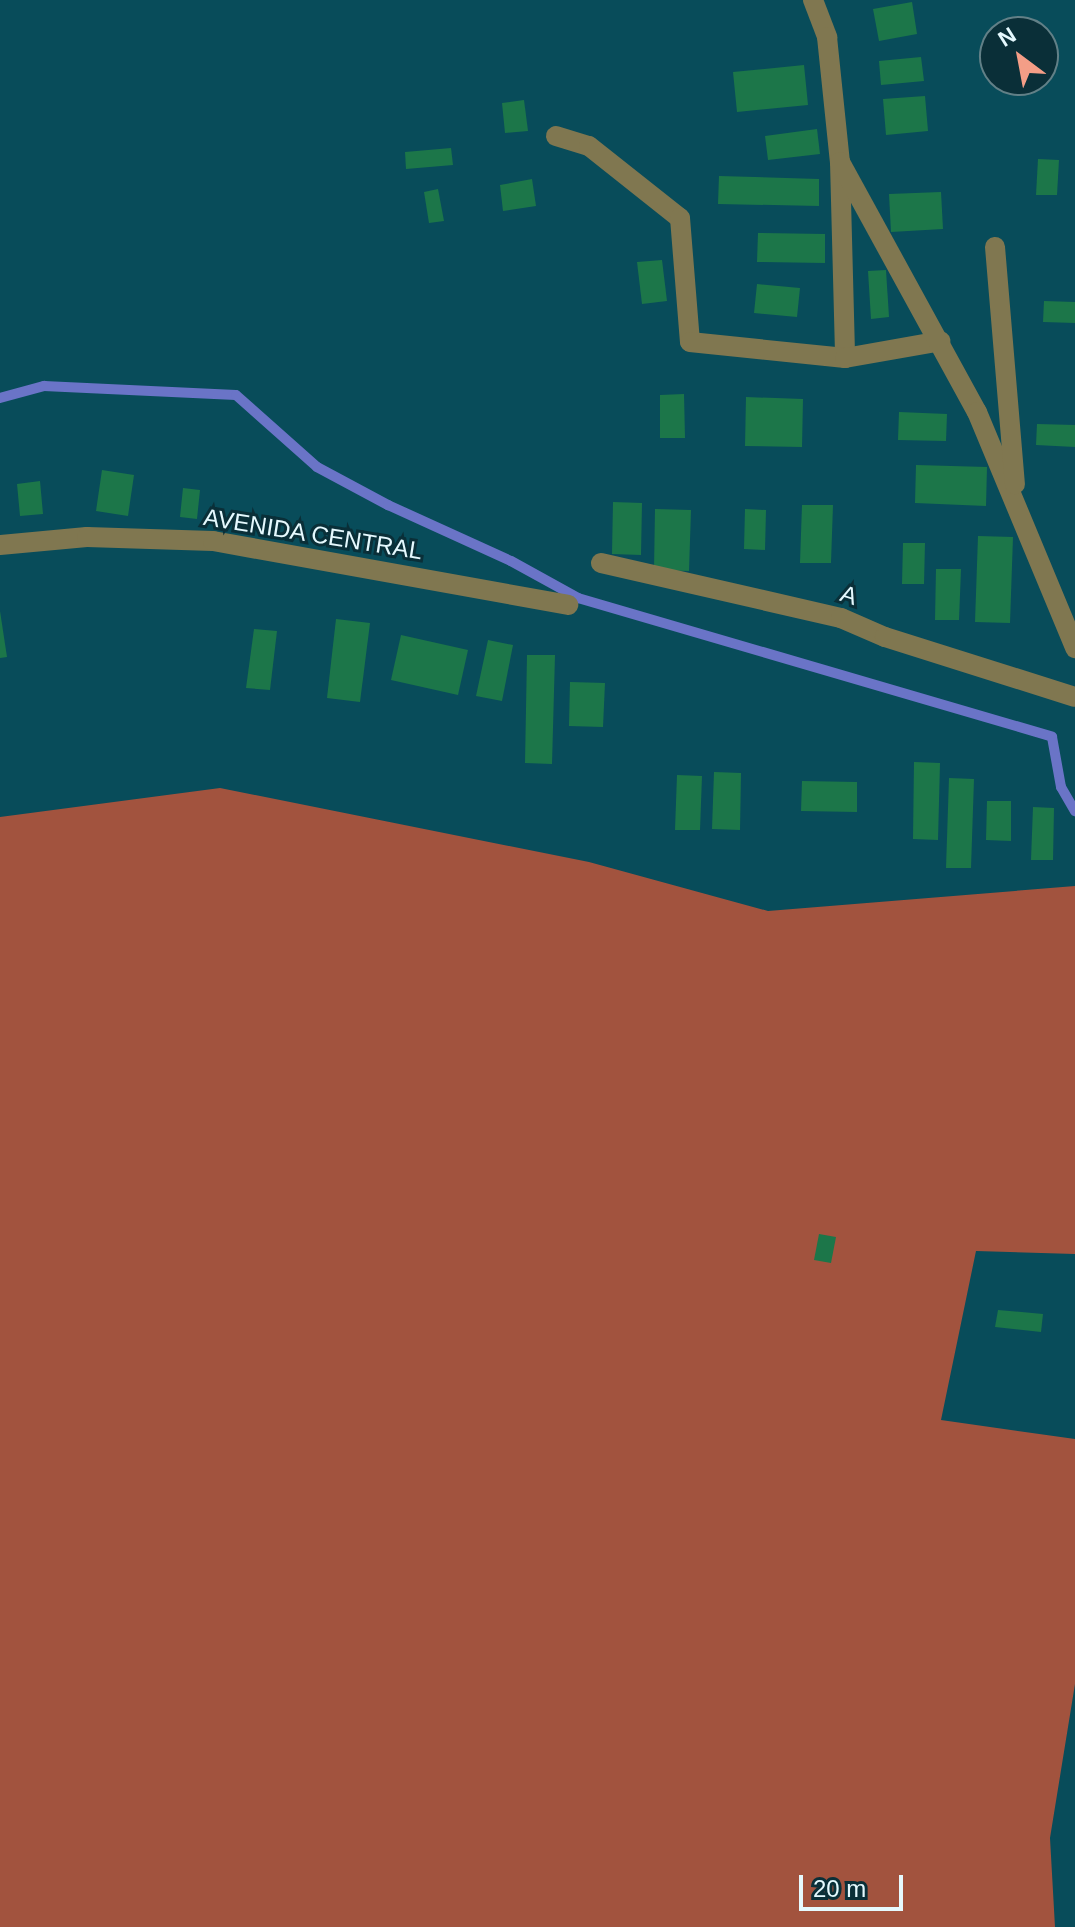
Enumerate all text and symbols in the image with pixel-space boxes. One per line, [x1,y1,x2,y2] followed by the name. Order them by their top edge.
[979,16,1059,96] north arrow
[994,22,1020,52] text: N
[201,502,425,566] street label: AVENIDA CENTRAL
[837,579,861,611] street label: A
[803,1859,907,1909] scale bar
[813,1875,866,1902] text: 20 m

